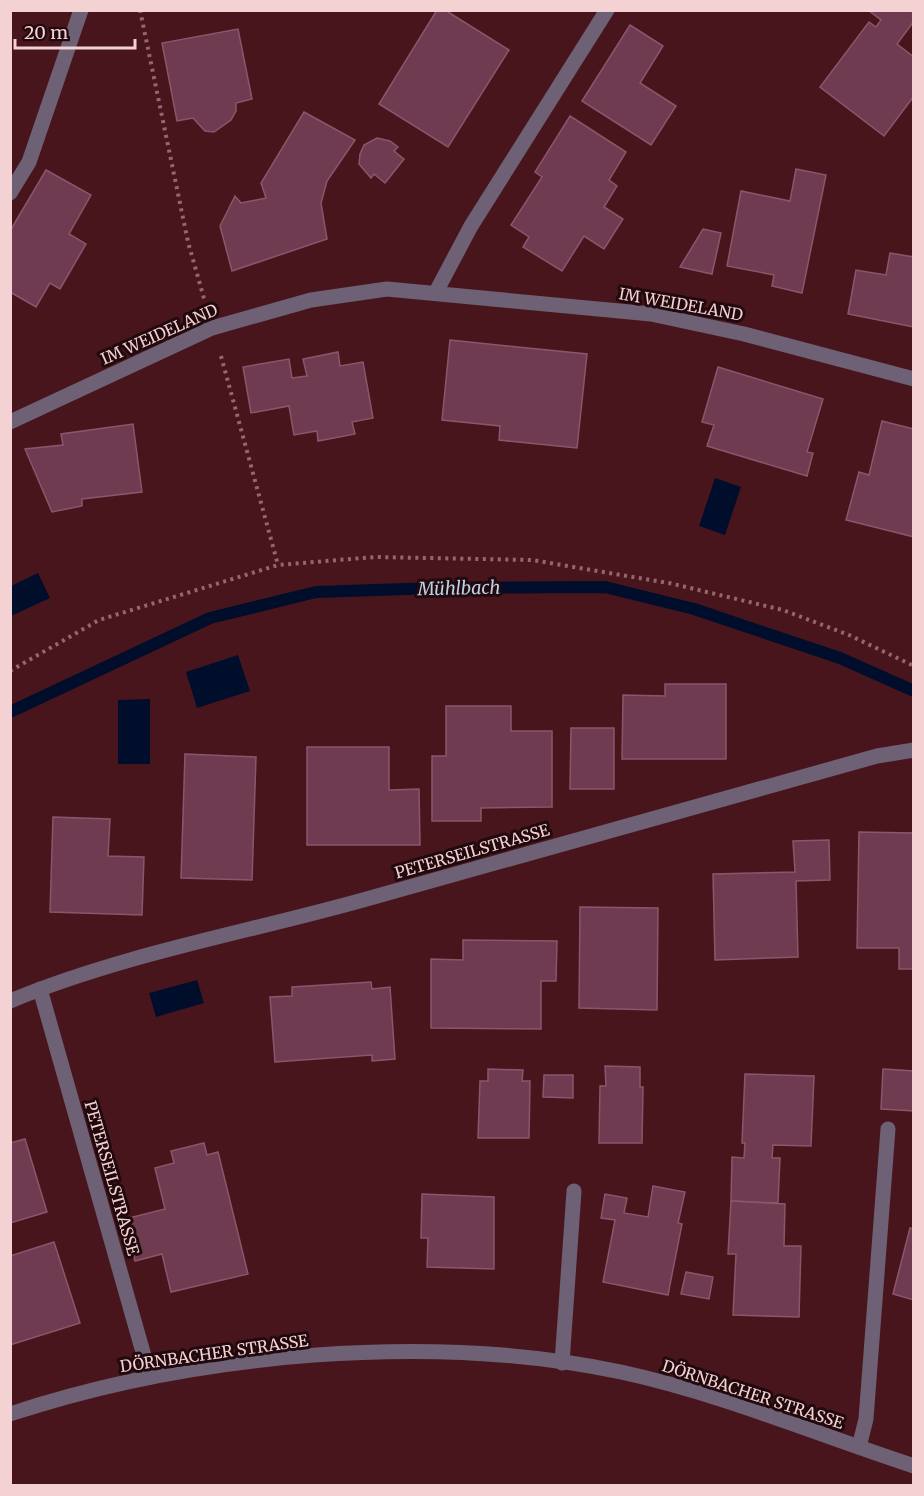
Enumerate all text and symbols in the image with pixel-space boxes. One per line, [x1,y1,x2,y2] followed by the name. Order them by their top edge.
[15,12,135,50] scale bar
[24,21,68,44] text: 20 m
[617,283,745,325] street label: IM WEIDELAND
[97,299,221,369] street label: IM WEIDELAND
[416,576,501,600] water label: Mühlbach
[392,819,552,883] street label: PETERSEILSTRASSE
[80,1098,144,1258] street label: PETERSEILSTRASSE
[119,1330,310,1376] street label: DÖRNBACHER STRASSE
[660,1355,847,1433] street label: DÖRNBACHER STRASSE

